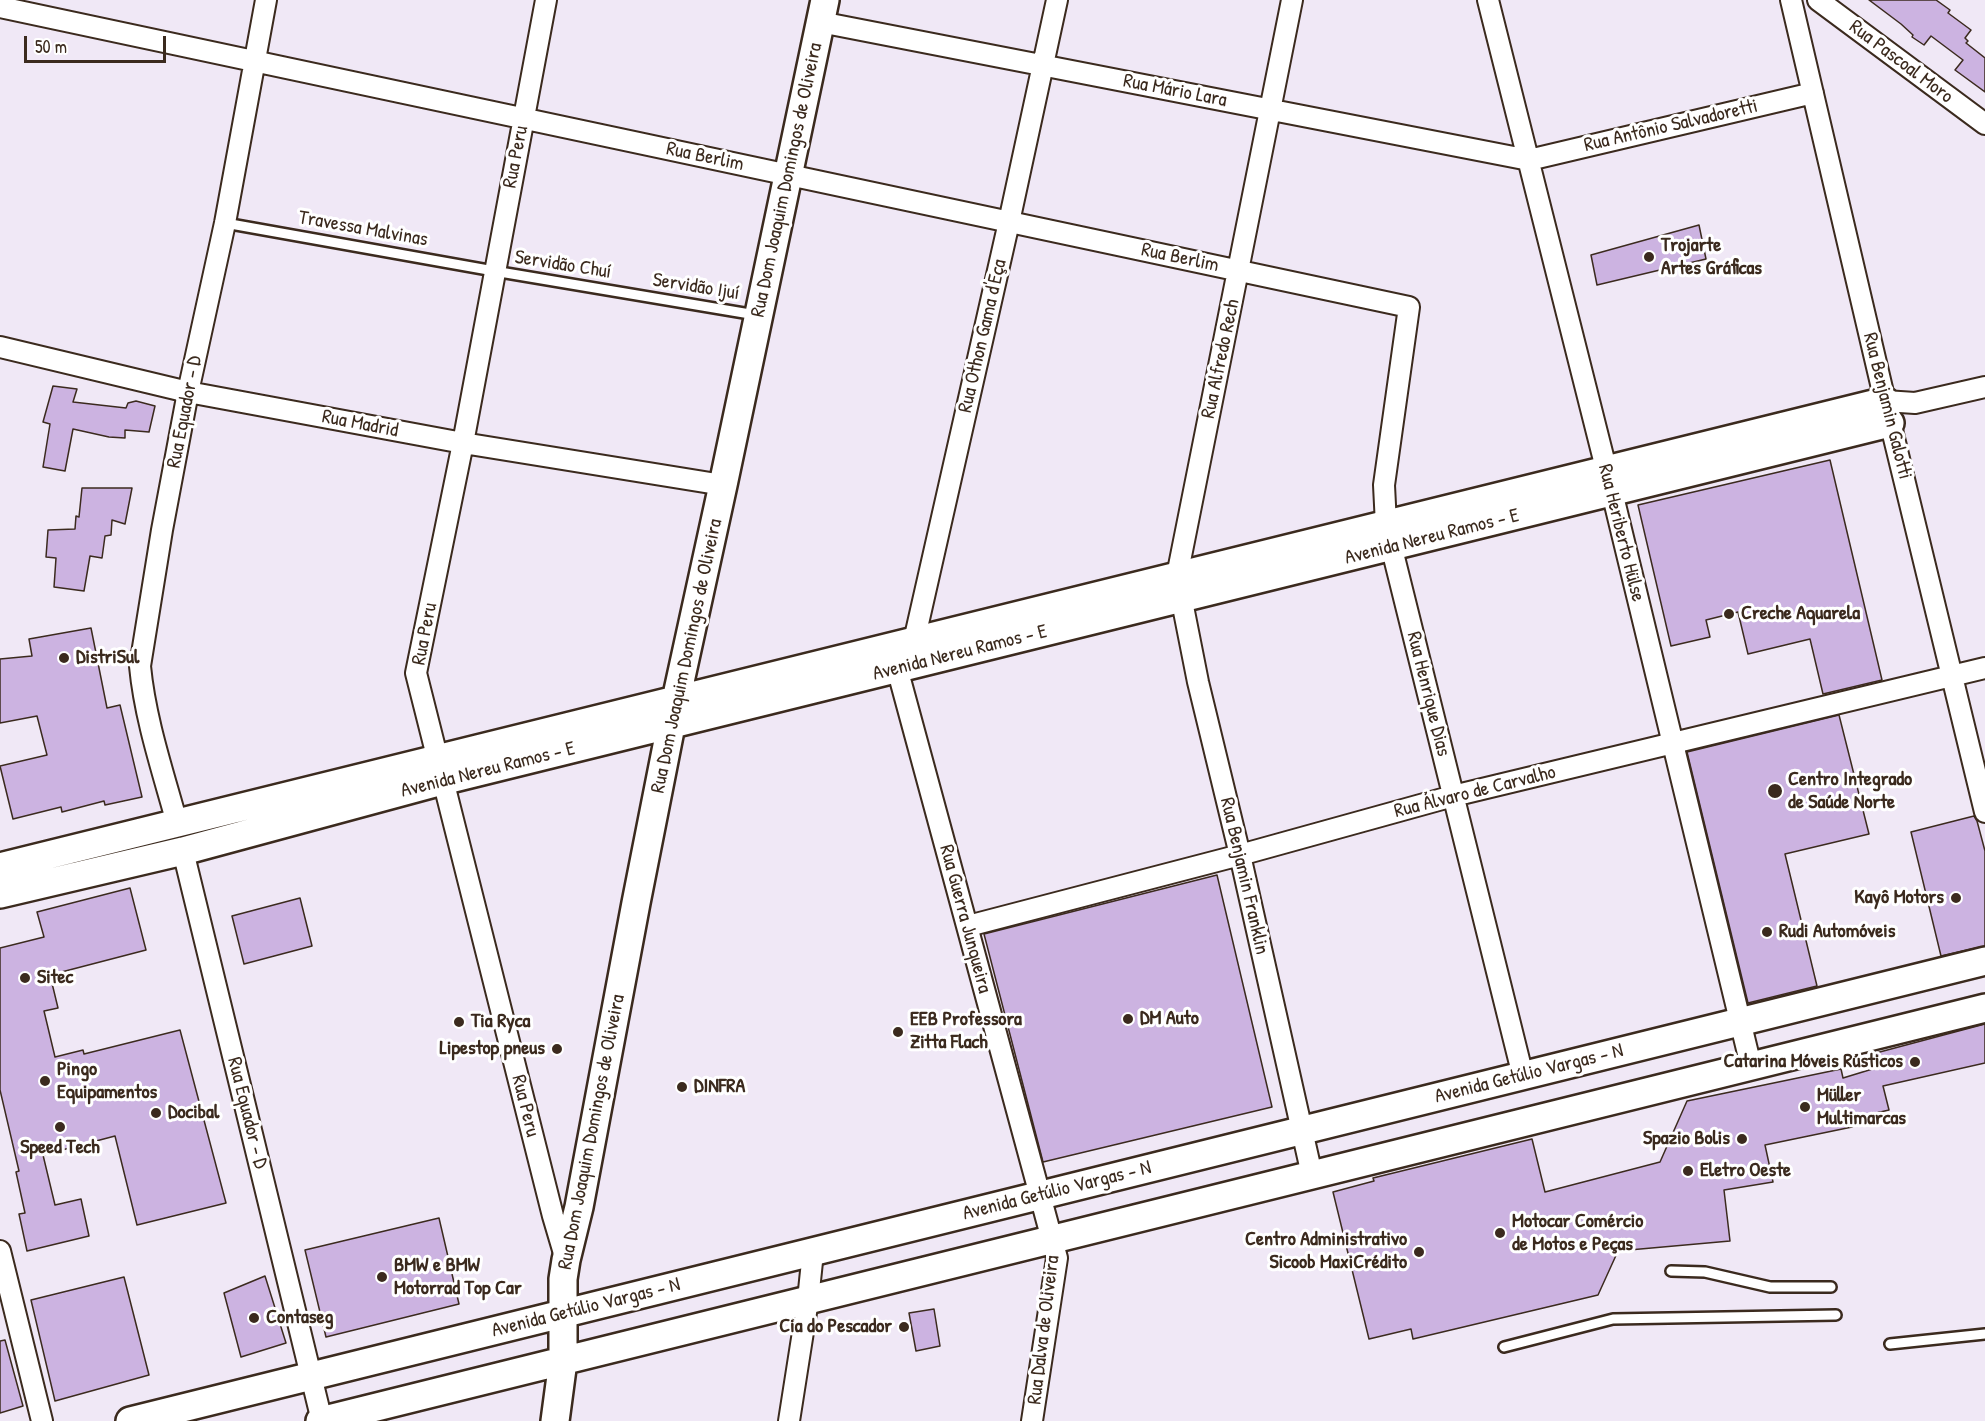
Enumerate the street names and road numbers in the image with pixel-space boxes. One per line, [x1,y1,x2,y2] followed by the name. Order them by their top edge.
[1844,15,1958,109] street label: Rua Pascoal Moro
[746,41,828,319] street label: Rua Dom Joaquim Domingos de Oliveira
[1121,69,1229,113] street label: Rua Mário Lara
[1582,94,1760,158] street label: Rua Antônio Salvadoretti
[498,124,534,190] street label: Rua Peru
[664,137,746,177] street label: Rua Berlim
[297,206,429,252] street label: Travessa Malvinas
[1139,238,1221,278] street label: Rua Berlim
[513,246,613,284] street label: Servidão Chuí
[954,257,1012,415] street label: Rua Othon Gama d'Eça
[651,268,741,306] street label: Servidão Ijuí
[1197,297,1245,421] street label: Rua Alfredo Rech
[1857,330,1917,482] street label: Rua Benjamin Galotti
[162,354,208,470] street label: Rua Equador - D
[320,405,400,443] street label: Rua Madrid
[1592,462,1650,604] street label: Rua Heriberto Hülse
[1342,504,1522,570] street label: Avenida Nereu Ramos - E
[646,517,728,795] street label: Rua Dom Joaquim Domingos de Oliveira
[407,601,443,667] street label: Rua Peru
[870,620,1050,686] street label: Avenida Nereu Ramos - E
[1401,629,1455,759] street label: Rua Henrique Dias
[398,737,578,803] street label: Avenida Nereu Ramos - E
[1392,760,1558,824] street label: Rua Álvaro de Carvalho
[1214,795,1274,957] street label: Rua Benjamin Franklin
[934,842,996,996] street label: Rua Guerra Junqueira
[554,992,630,1272] street label: Rua Dom Joaquim Domingos de Oliveira
[1432,1039,1626,1109] street label: Avenida Getúlio Vargas - N
[222,1055,272,1171] street label: Rua Equador - D
[506,1073,544,1139] street label: Rua Peru
[960,1156,1154,1226] street label: Avenida Getúlio Vargas - N
[1023,1254,1065,1406] street label: Rua Dalva de Oliveira
[489,1273,683,1343] street label: Avenida Getúlio Vargas - N

